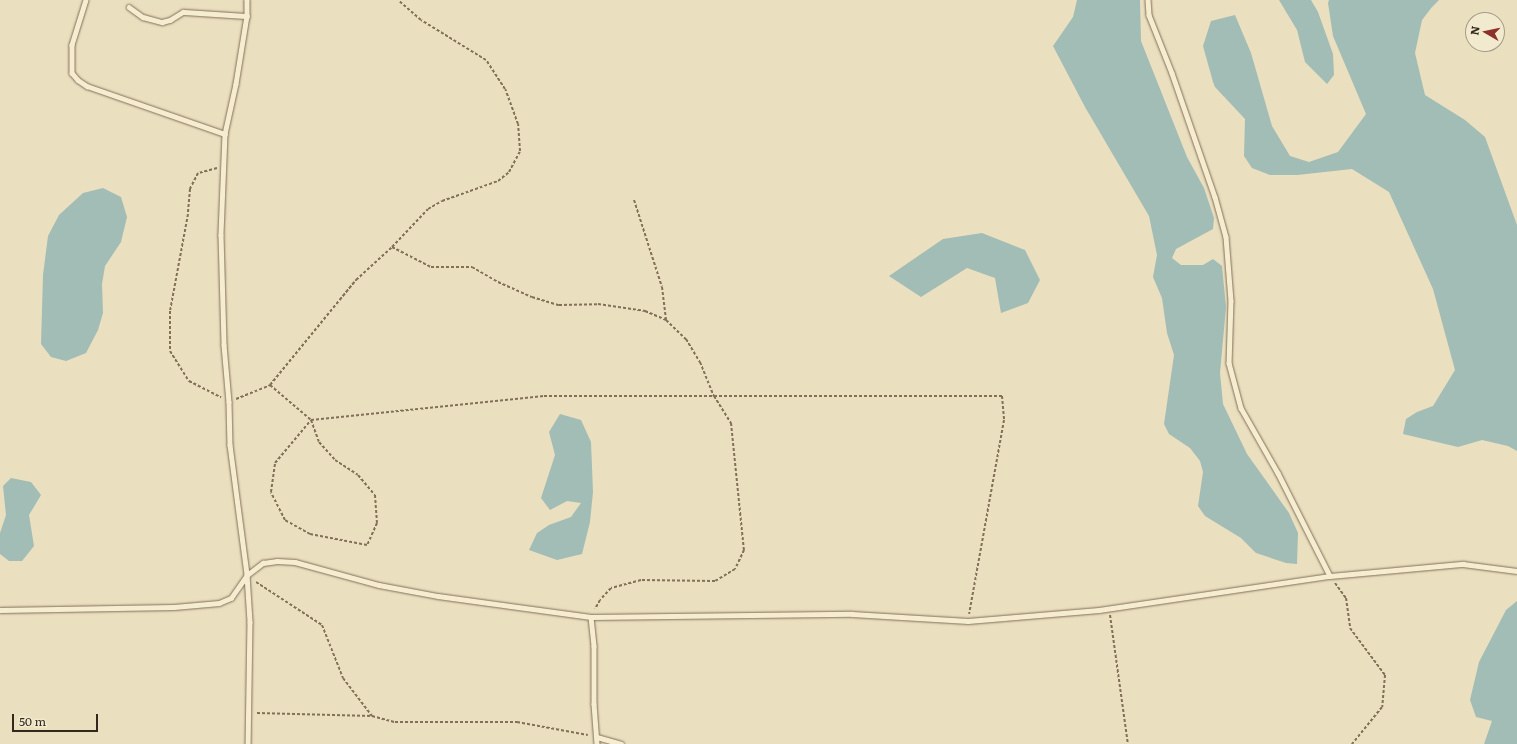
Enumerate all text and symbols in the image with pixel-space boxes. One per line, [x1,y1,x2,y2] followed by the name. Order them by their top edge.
[1465,12,1505,52] north arrow
[1466,24,1483,36] text: N
[14,706,100,732] scale bar
[19,712,46,730] text: 50 m

